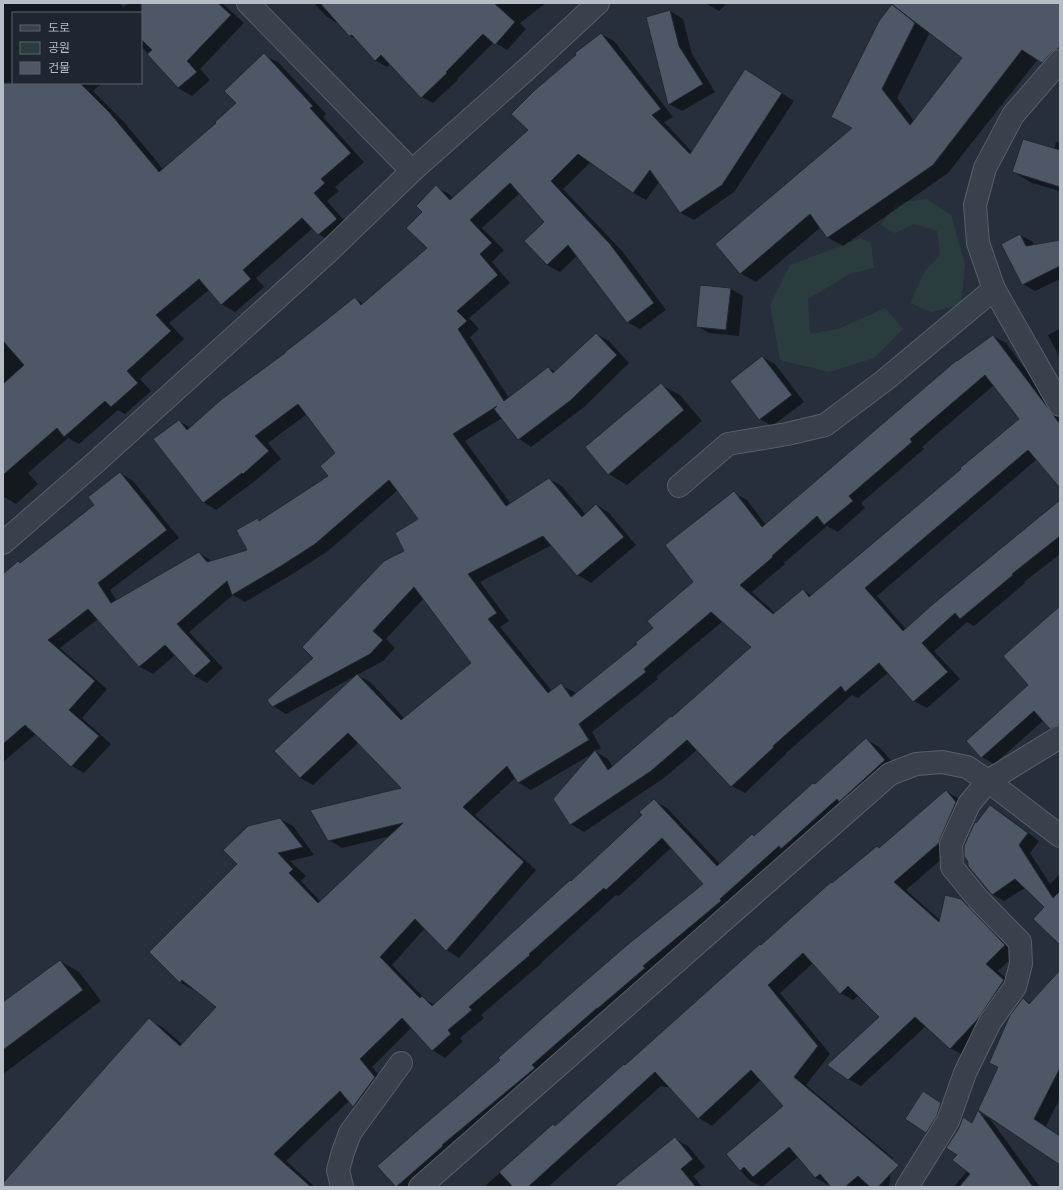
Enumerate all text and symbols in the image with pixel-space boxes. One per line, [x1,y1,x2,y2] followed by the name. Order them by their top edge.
[12,12,142,84] legend
[48,21,70,35] text: 도로
[48,41,70,55] text: 공원
[48,61,70,75] text: 건물

